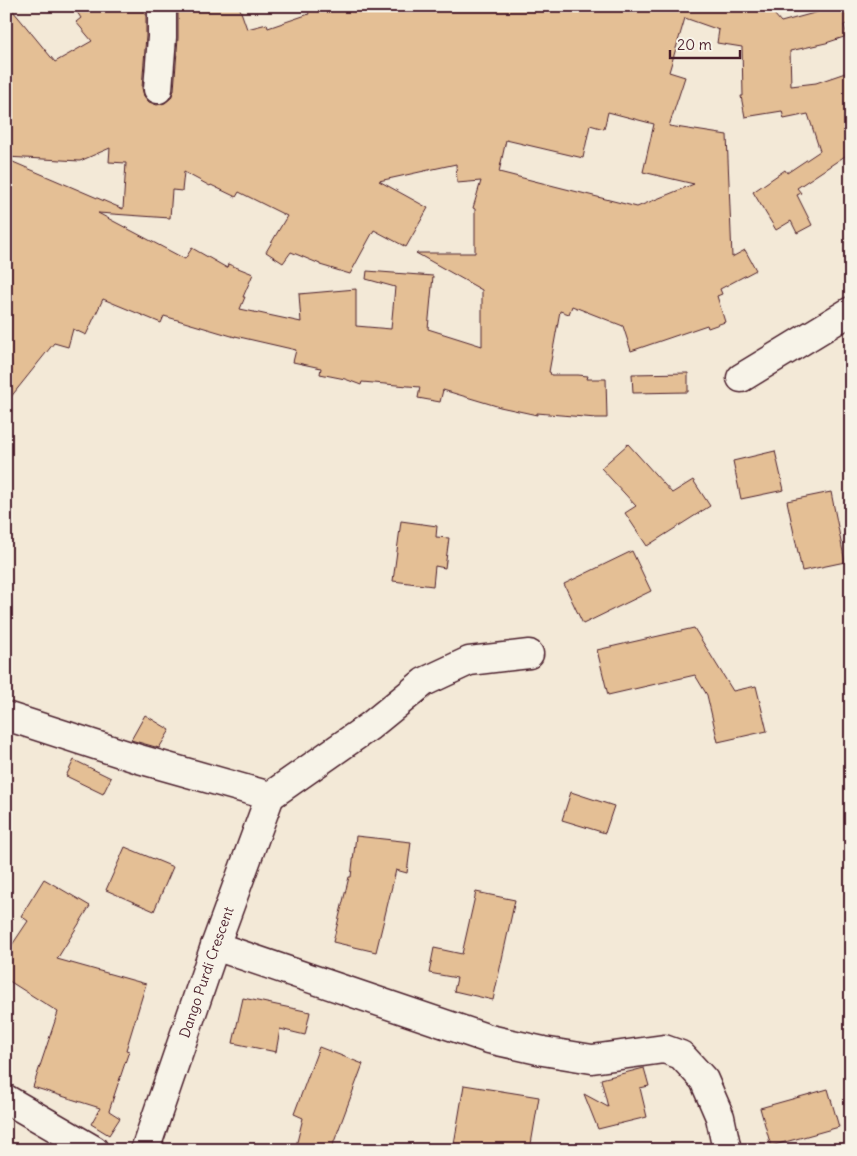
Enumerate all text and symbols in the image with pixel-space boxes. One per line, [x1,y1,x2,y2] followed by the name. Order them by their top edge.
[670,28,740,60] scale bar
[677,35,712,54] text: 20 m
[175,904,238,1040] street label: Dango Purdi Crescent

